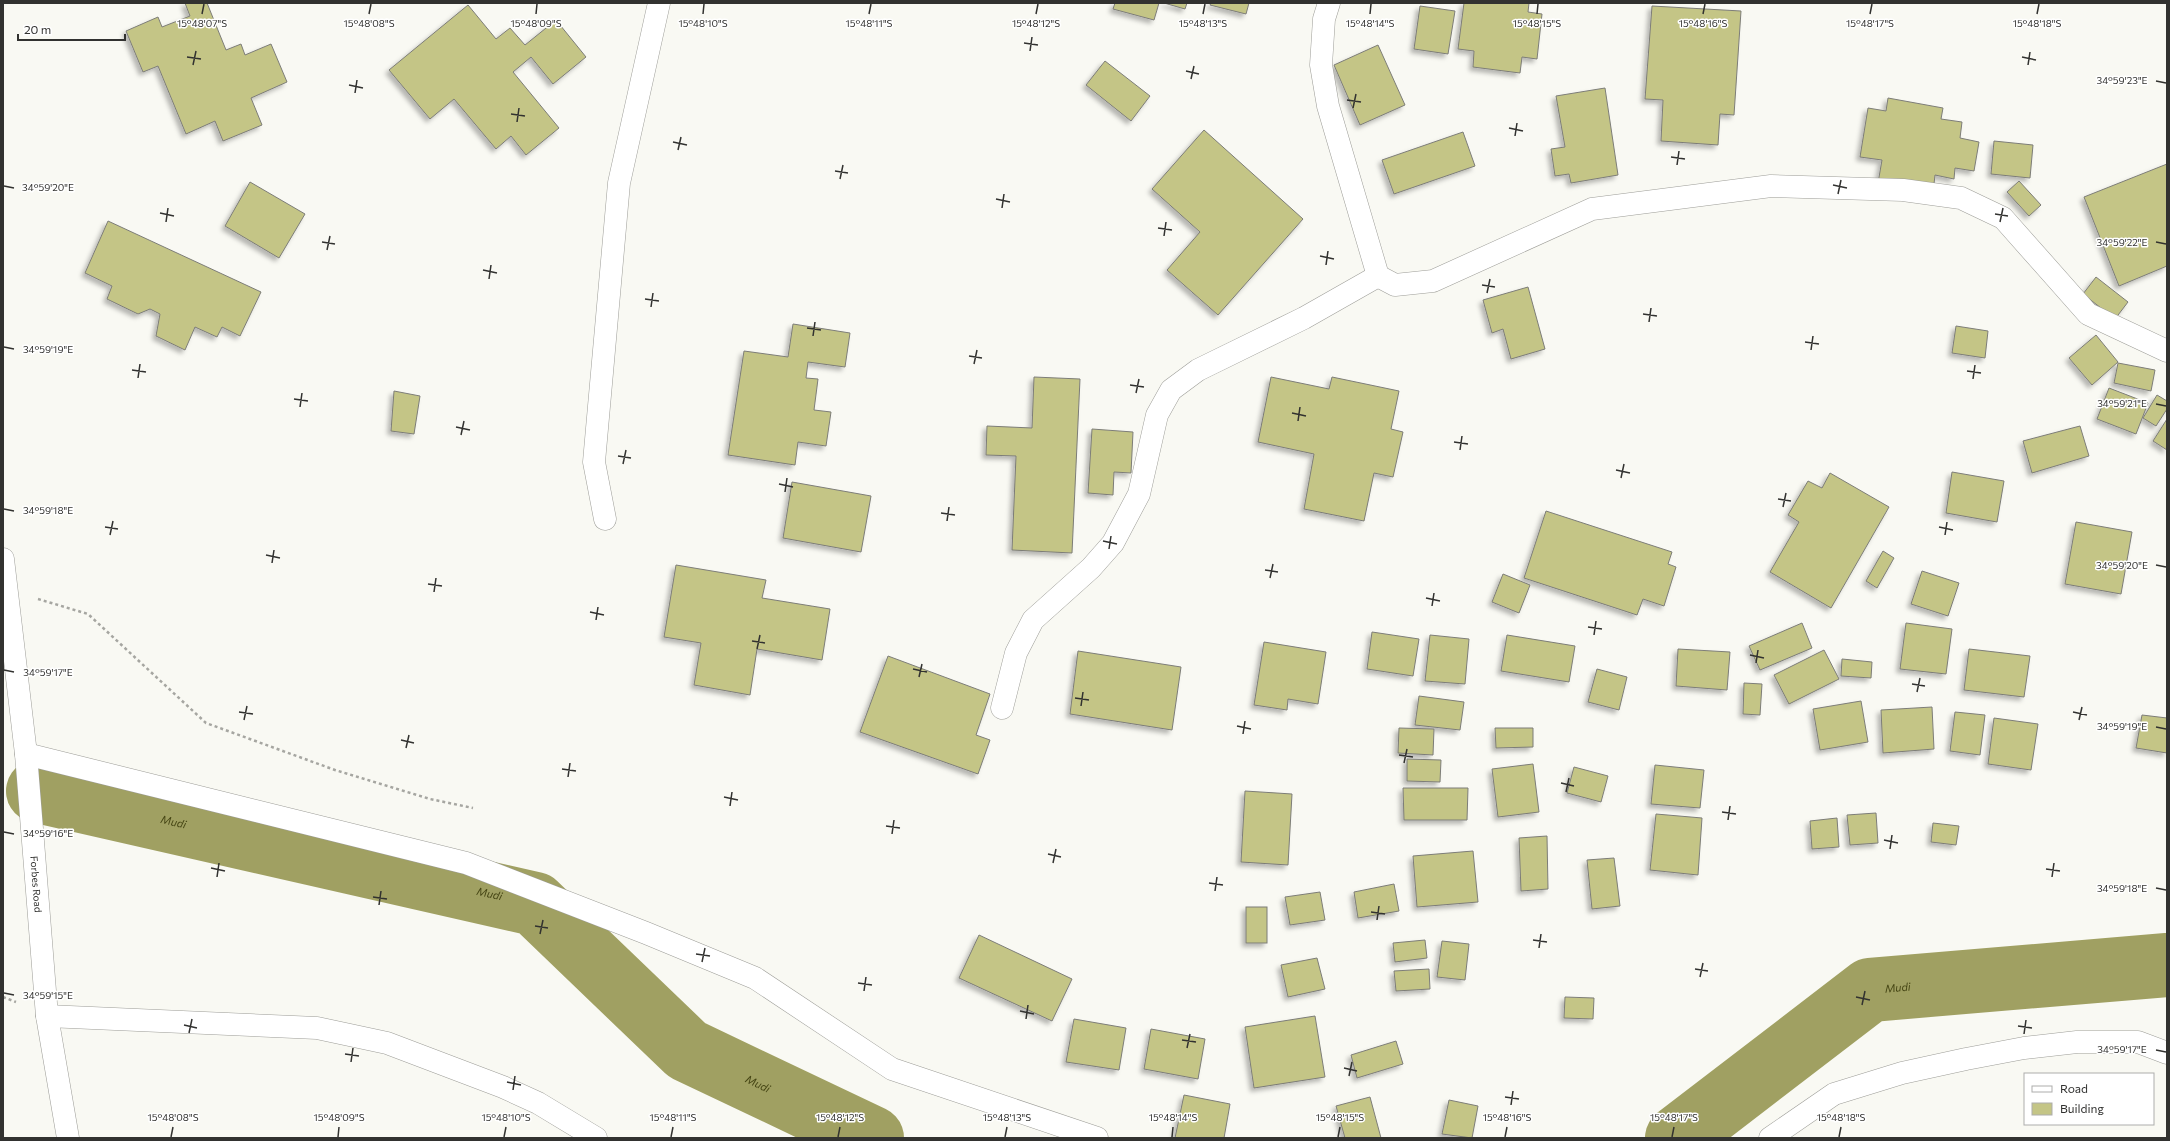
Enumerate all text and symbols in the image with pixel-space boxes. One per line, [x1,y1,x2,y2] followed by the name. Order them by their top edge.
[18,16,125,42] scale bar
[177,17,227,29] text: 15°48'07"S
[344,17,395,29] text: 15°48'08"S
[511,17,562,29] text: 15°48'09"S
[678,17,728,29] text: 15°48'10"S
[846,17,893,29] text: 15°48'11"S
[1012,17,1060,29] text: 15°48'12"S
[1179,17,1227,29] text: 15°48'13"S
[1346,17,1394,29] text: 15°48'14"S
[1513,17,1561,29] text: 15°48'15"S
[1679,17,1728,29] text: 15°48'16"S
[1846,17,1894,29] text: 15°48'17"S
[2013,17,2062,29] text: 15°48'18"S
[24,22,51,36] text: 20 m
[2096,74,2148,86] text: 34°59'23"E
[22,181,74,193] text: 34°59'20"E
[2097,236,2148,248] text: 34°59'22"E
[23,343,73,355] text: 34°59'19"E
[2097,397,2147,409] text: 34°59'21"E
[23,504,73,516] text: 34°59'18"E
[2096,559,2148,571] text: 34°59'20"E
[23,666,73,678] text: 34°59'17"E
[2097,720,2147,732] text: 34°59'19"E
[160,812,189,831] water label: Mudi
[23,827,73,839] text: 34°59'16"E
[28,856,45,913] street label: Forbes Road
[2097,882,2147,894] text: 34°59'18"E
[476,884,505,903] water label: Mudi
[1884,980,1912,995] water label: Mudi
[23,989,73,1001] text: 34°59'15"E
[2097,1043,2147,1055] text: 34°59'17"E
[744,1072,774,1095] water label: Mudi
[2024,1073,2154,1125] legend
[2060,1081,2088,1095] text: Road
[2060,1101,2104,1115] text: Building
[148,1111,199,1123] text: 15°48'08"S
[314,1111,365,1123] text: 15°48'09"S
[481,1111,531,1123] text: 15°48'10"S
[650,1111,697,1123] text: 15°48'11"S
[816,1111,864,1123] text: 15°48'12"S
[983,1111,1031,1123] text: 15°48'13"S
[1149,1111,1197,1123] text: 15°48'14"S
[1316,1111,1364,1123] text: 15°48'15"S
[1483,1111,1532,1123] text: 15°48'16"S
[1650,1111,1698,1123] text: 15°48'17"S
[1817,1111,1866,1123] text: 15°48'18"S

